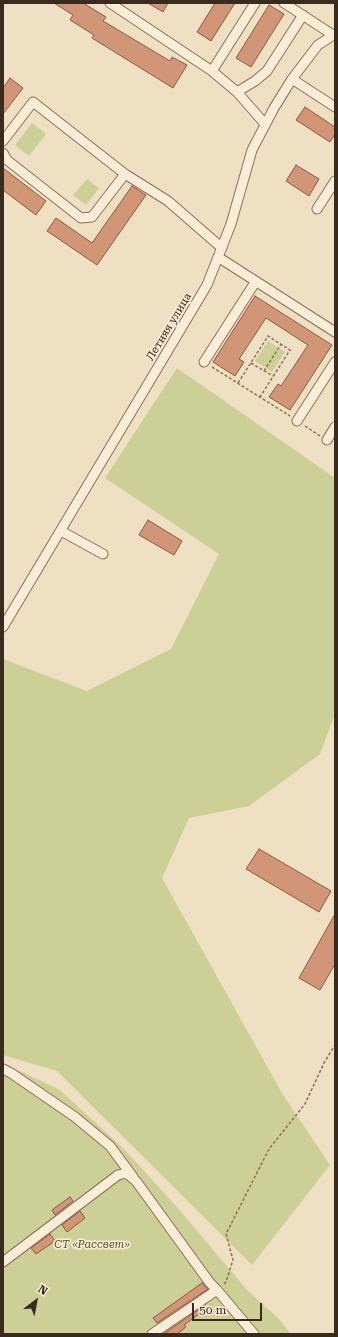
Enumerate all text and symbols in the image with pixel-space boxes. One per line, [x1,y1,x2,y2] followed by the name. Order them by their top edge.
[144,291,194,363] street label: Летняя улица
[54,1238,130,1252] park label: СТ «Рассвет»
[16,1281,56,1321] north arrow
[36,1283,50,1298] text: N
[194,1295,264,1321] scale bar
[199,1303,226,1317] text: 50 m

